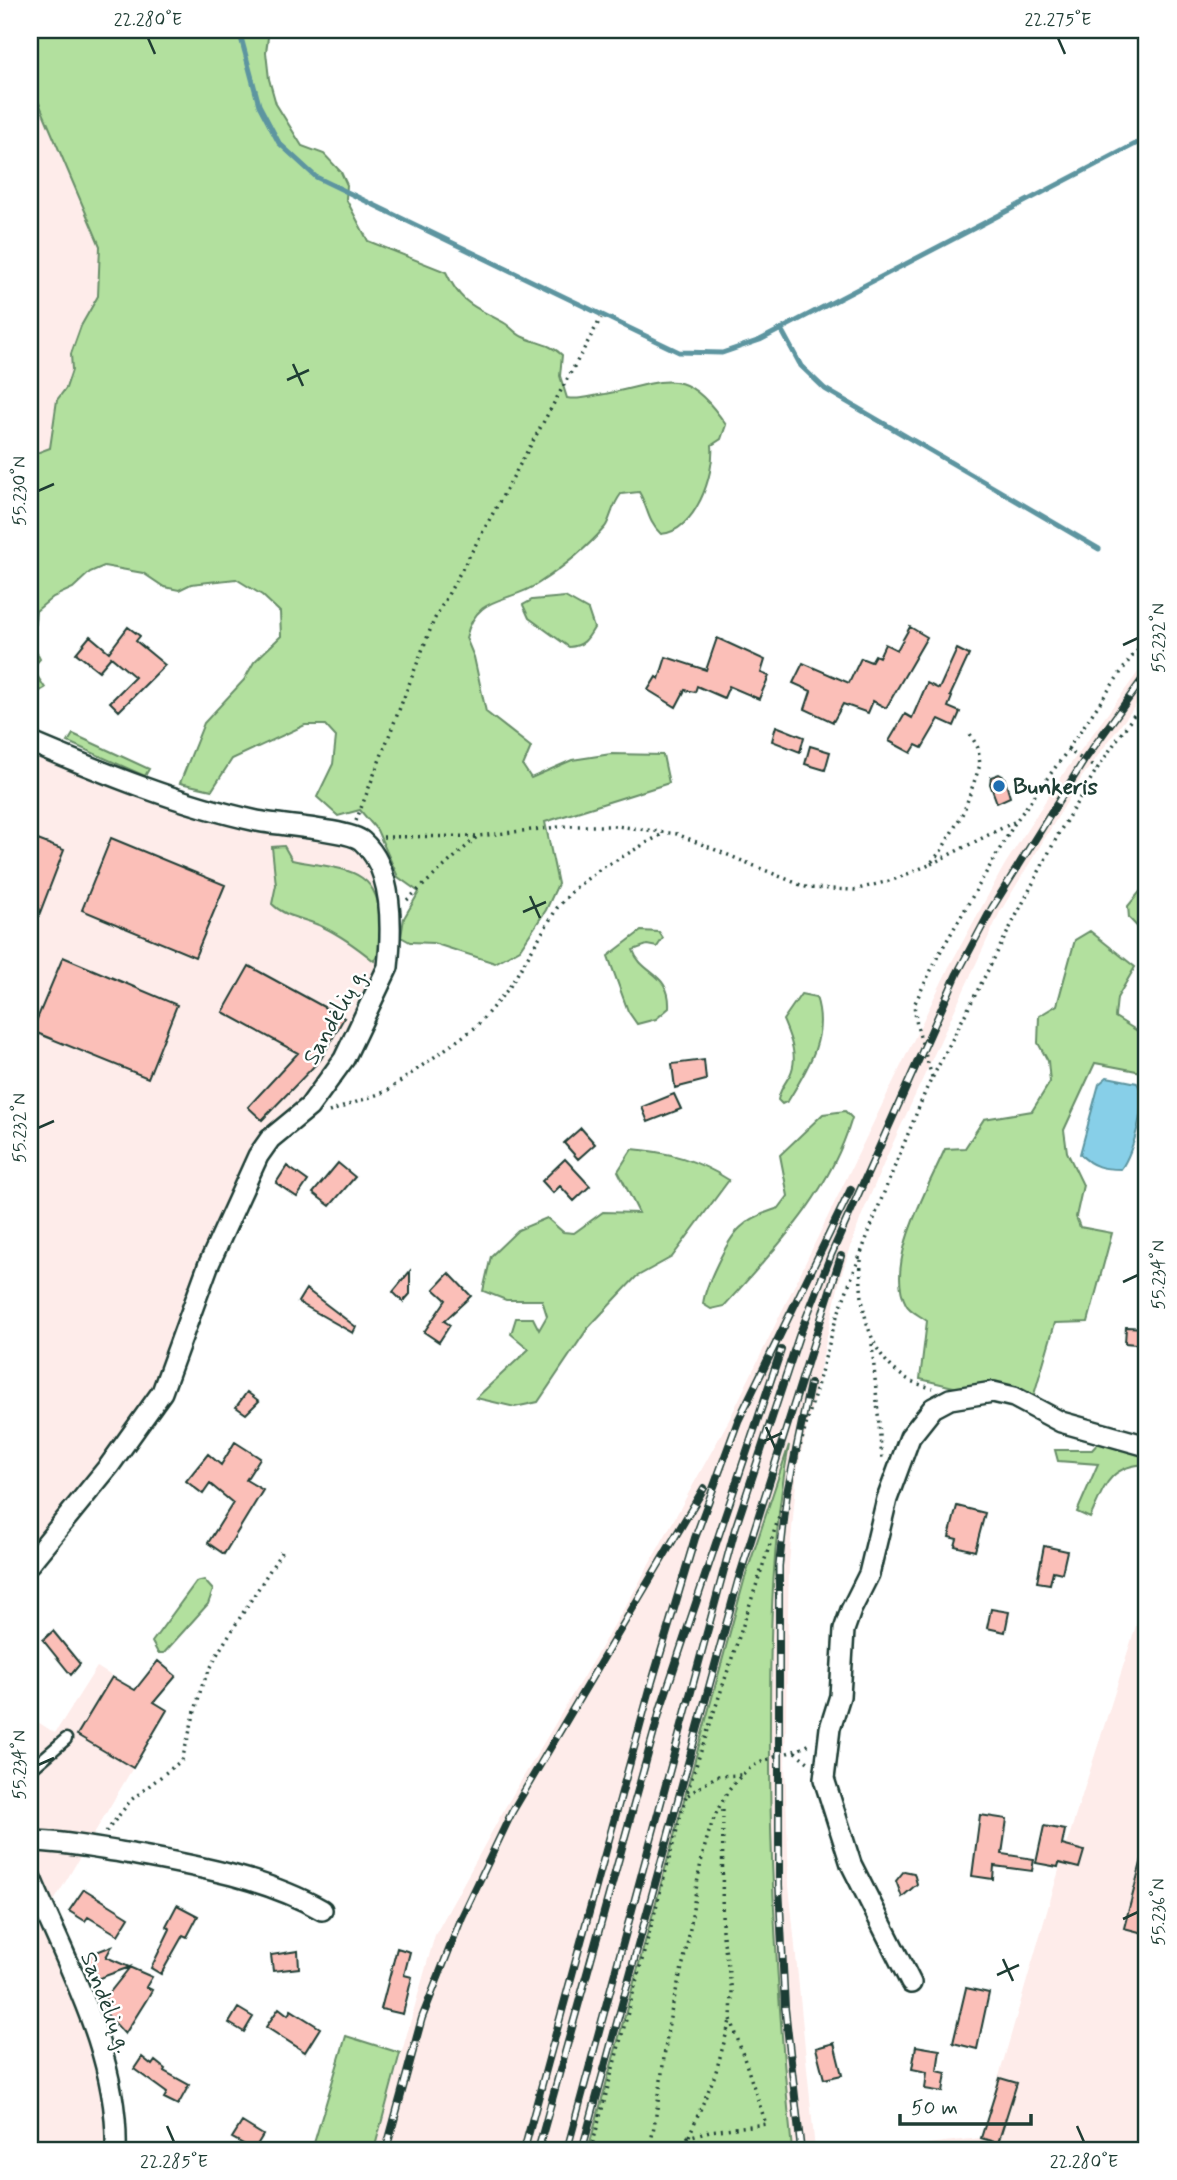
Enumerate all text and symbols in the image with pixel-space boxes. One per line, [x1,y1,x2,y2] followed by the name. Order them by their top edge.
[114,8,182,32] text: 22.280°E
[1024,8,1092,32] text: 22.275°E
[8,456,32,526] text: 55.230°N
[1147,603,1171,673] text: 55.232°N
[1013,773,1098,803] place label: Bunkeris
[991,778,1007,794] marker: Bunkeris
[297,963,375,1071] street label: Sandėlių g.
[8,1093,32,1163] text: 55.232°N
[1147,1240,1171,1310] text: 55.234°N
[8,1730,32,1800] text: 55.234°N
[1147,1878,1171,1946] text: 55.236°N
[72,1948,138,2058] street label: Sandėlių g.
[900,2082,1032,2126] scale bar
[911,2094,958,2122] text: 50 m
[140,2150,208,2174] text: 22.285°E
[1050,2150,1118,2174] text: 22.280°E

